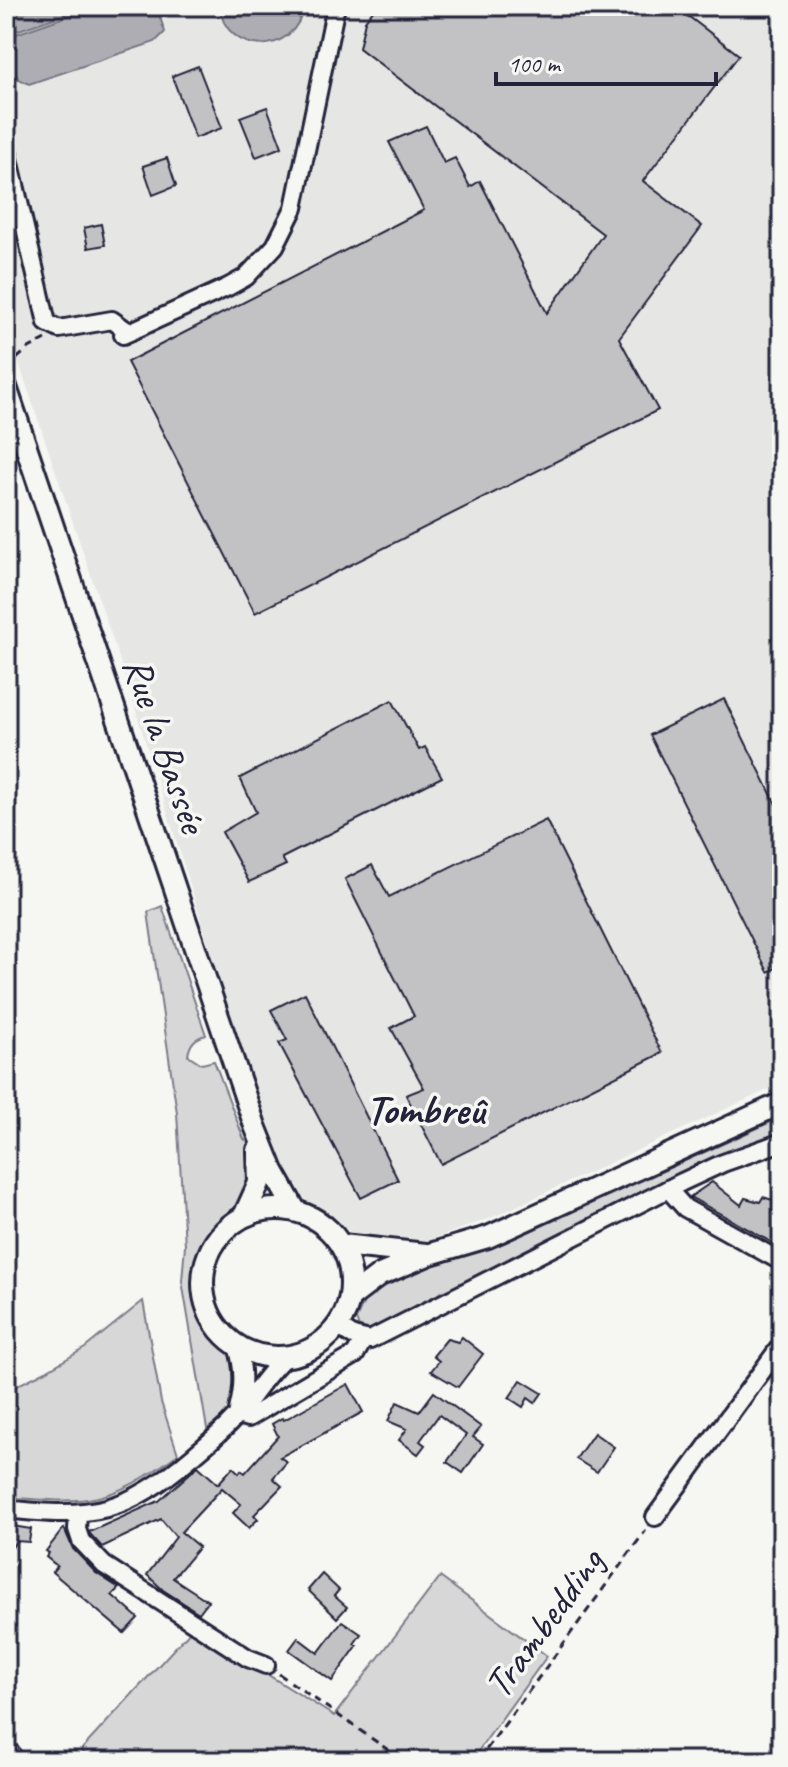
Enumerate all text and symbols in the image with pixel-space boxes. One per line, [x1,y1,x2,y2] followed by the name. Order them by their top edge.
[496,36,716,86] scale bar
[508,49,562,79] text: 100 m
[112,651,219,842] street label: Rue la Bassée
[366,1083,488,1136] district label: Tombreû
[473,1537,616,1708] street label: Trambedding

